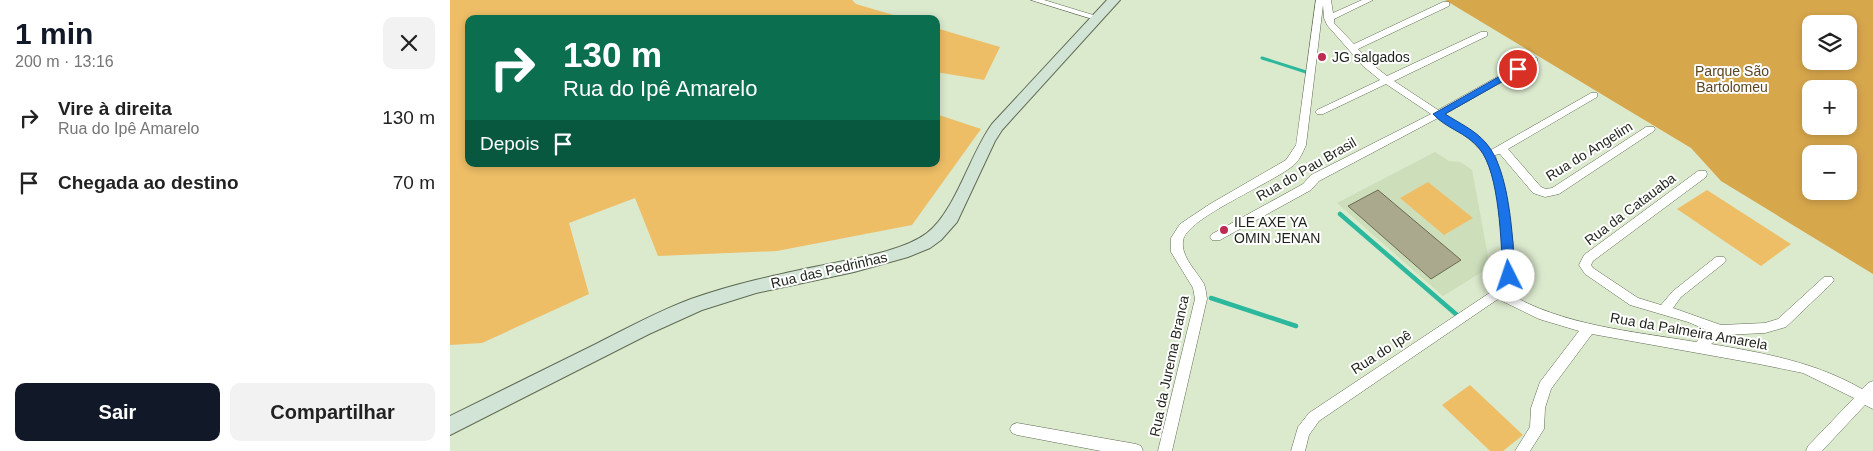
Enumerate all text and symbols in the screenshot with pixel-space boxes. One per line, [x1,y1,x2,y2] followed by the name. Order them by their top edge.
[1802,15,1857,200] map controls
[1802,15,1857,70] button: layers
[15,17,93,50] text: 1 min
[383,17,435,69] button: close
[480,35,545,100] icon: right
[563,35,662,74] text: 130 m
[1497,48,1539,90] pin
[1332,49,1410,65] place label: JG salgados
[1316,51,1328,63] marker: JG salgados
[15,53,114,70] text: 200 m · 13:16
[1504,55,1532,83] icon: arrive
[1695,63,1769,95] park label: Parque São Bartolomeu
[563,76,757,101] text: Rua do Ipê Amarelo
[1802,80,1857,135] button: +
[58,98,172,119] text: Vire à direita
[15,104,43,132] icon: right
[382,107,435,128] text: 130 m
[1543,118,1635,184] street label: Rua do Angelim
[58,120,199,137] text: Rua do Ipê Amarelo
[549,130,577,158] icon: arrive
[480,133,539,154] text: Depois
[1253,134,1359,204] street label: Rua do Pau Brasil
[1802,145,1857,200] button: −
[15,169,43,197] icon: arrive
[1581,169,1679,248] street label: Rua da Catauaba
[58,172,239,193] text: Chegada ao destino
[393,172,435,193] text: 70 m
[1234,214,1320,246] place label: ILE AXE YA OMIN JENAN
[1218,224,1230,236] marker: ILE AXE YA OMIN JENAN
[769,249,889,291] street label: Rua das Pedrinhas
[1482,249,1534,301] position arrow
[1146,294,1192,438] street label: Rua da Jurema Branca
[1609,309,1769,353] street label: Rua da Palmeira Amarela
[1348,327,1414,377] street label: Rua do Ipê
[15,383,220,441] button: Sair
[230,383,435,441] button: Compartilhar

